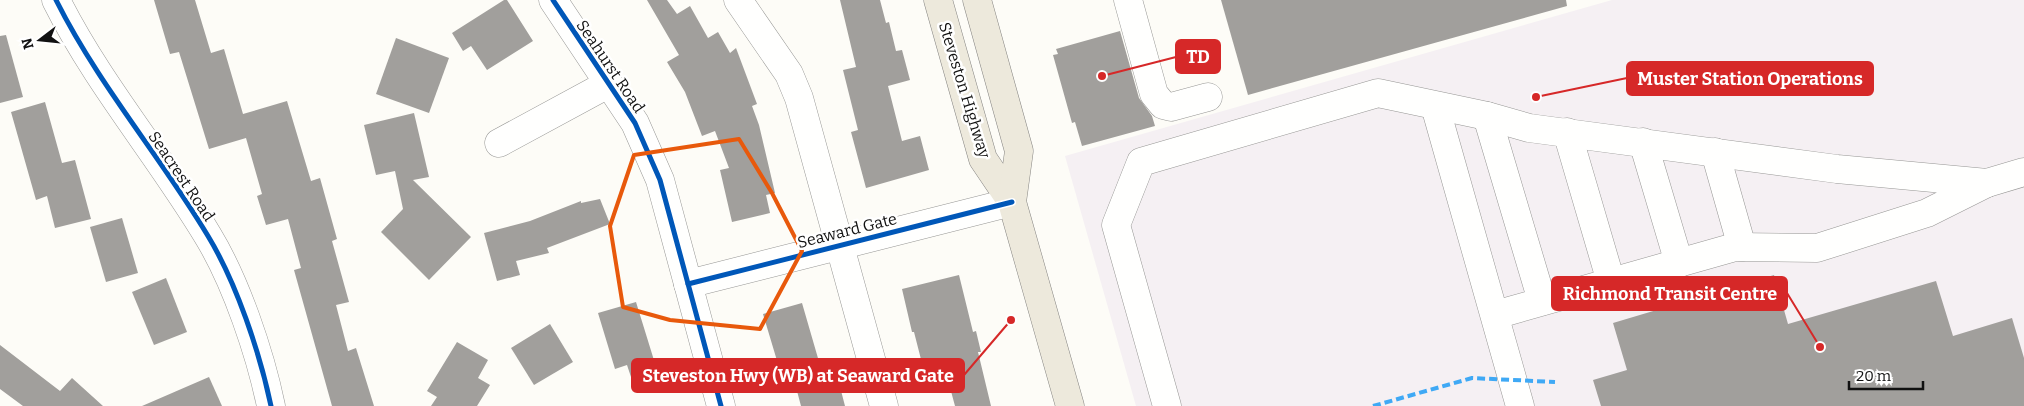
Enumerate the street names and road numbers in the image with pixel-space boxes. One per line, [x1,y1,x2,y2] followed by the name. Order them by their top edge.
[573,16,649,117] street label: Seahurst Road
[935,20,994,161] street label: Steveston Highway
[144,128,219,225] street label: Seacrest Road
[795,209,899,252] street label: Seaward Gate

